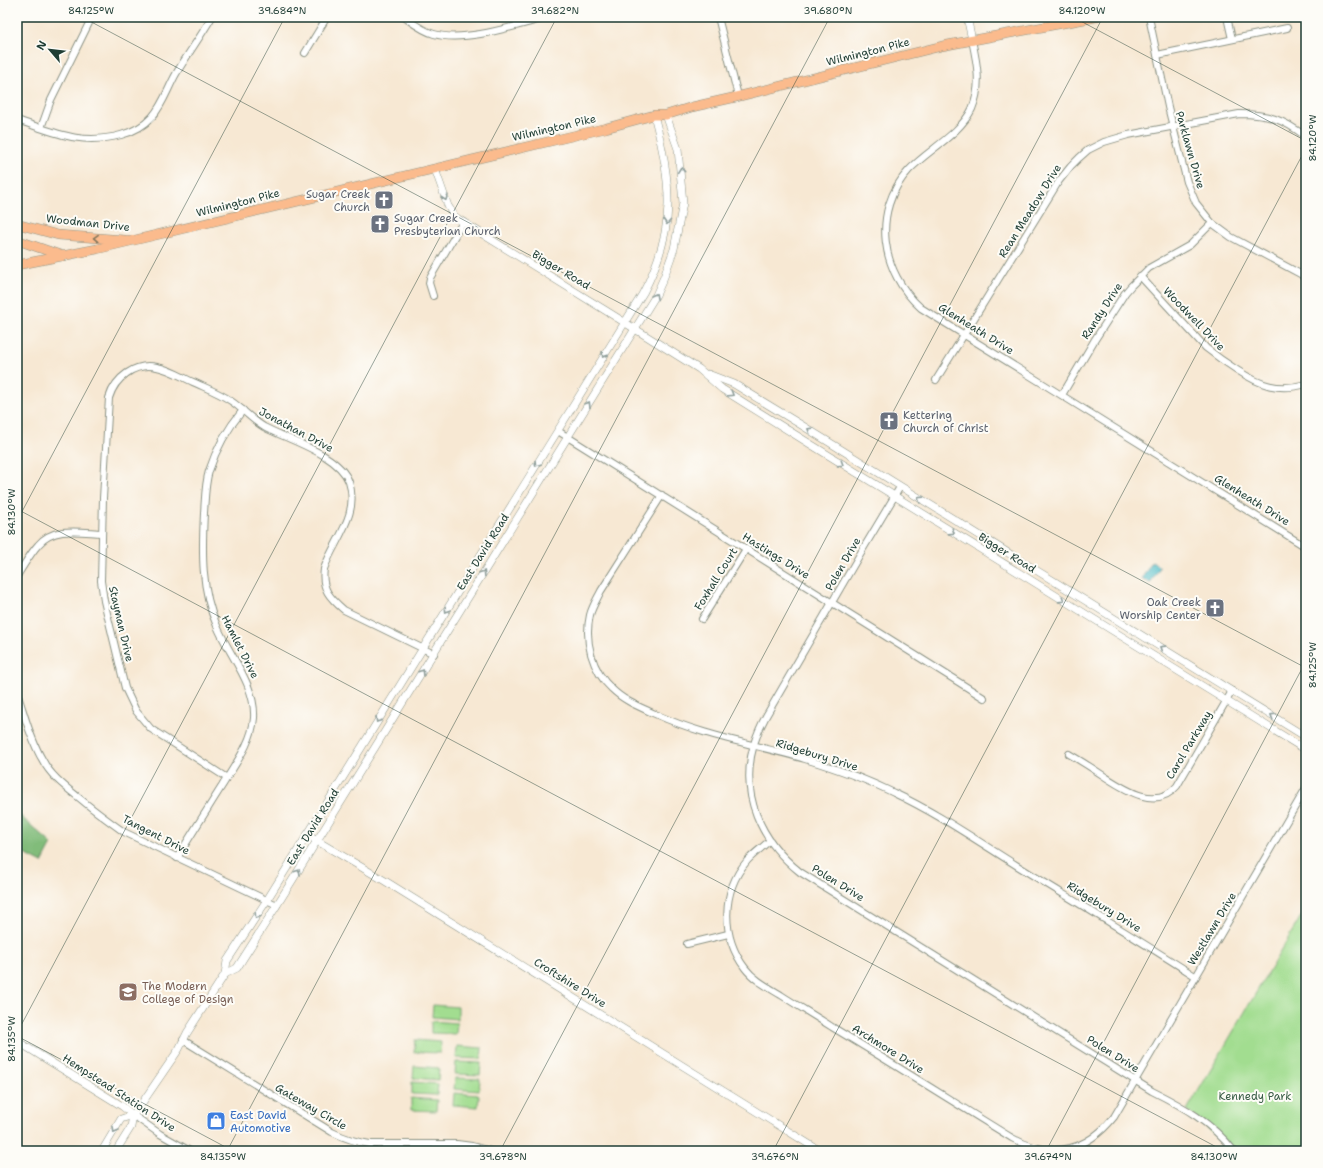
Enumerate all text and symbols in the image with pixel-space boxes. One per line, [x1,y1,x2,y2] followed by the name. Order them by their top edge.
[68,4,115,17] text: 84.125°W
[258,4,306,17] text: 39.684°N
[531,4,579,17] text: 39.682°N
[804,4,852,17] text: 39.680°N
[1059,4,1106,17] text: 84.120°W
[30,30,70,70] north arrow
[825,34,911,70] street label: Wilmington Pike
[33,38,50,53] text: N
[1172,109,1208,191] street label: Parklawn Drive
[511,111,597,145] street label: Wilmington Pike
[1306,114,1319,161] text: 84.120°W
[995,161,1065,261] street label: Rean Meadow Drive
[676,167,685,173] one-way arrow
[195,185,281,221] street label: Wilmington Pike
[306,187,370,215] place label: Sugar Creek Church
[373,189,395,211] church icon: Sugar Creek Church
[440,195,449,202] one-way arrow
[45,211,131,235] street label: Woodman Drive
[394,211,501,239] place label: Sugar Creek Presbyterian Church
[369,213,391,235] church icon: Sugar Creek Presbyterian Church
[662,219,671,225] one-way arrow
[93,233,99,242] one-way arrow
[529,247,593,293] street label: Bigger Road
[1078,280,1126,342] street label: Randy Drive
[1160,284,1228,354] street label: Woodwell Drive
[650,292,658,300] one-way arrow
[935,300,1017,358] street label: Glenheath Drive
[602,351,609,358] one-way arrow
[727,390,734,397] one-way arrow
[584,401,591,408] one-way arrow
[256,404,336,456] street label: Jonathan Drive
[903,408,989,436] place label: Kettering Church of Christ
[878,410,900,432] church icon: Kettering Church of Christ
[807,427,814,435] one-way arrow
[837,459,844,466] one-way arrow
[535,460,542,467] one-way arrow
[1211,471,1293,529] street label: Glenheath Drive
[5,488,18,536] text: 84.130°W
[917,497,924,504] one-way arrow
[453,511,513,593] street label: East David Road
[948,527,955,535] one-way arrow
[739,529,813,583] street label: Hastings Drive
[975,529,1039,577] street label: Bigger Road
[822,534,864,594] street label: Polen Drive
[691,545,741,613] street label: Foxhall Court
[479,570,486,577] one-way arrow
[105,585,137,663] street label: Stayman Drive
[1120,595,1201,623] place label: Oak Creek Worship Center
[1058,596,1065,603] one-way arrow
[1204,597,1226,619] church icon: Oak Creek Worship Center
[444,606,451,613] one-way arrow
[218,613,262,681] street label: Hamlet Drive
[1306,641,1319,688] text: 84.125°W
[1159,645,1166,653] one-way arrow
[418,669,425,676] one-way arrow
[1163,708,1215,782] street label: Carol Parkway
[1270,714,1277,721] one-way arrow
[375,716,383,723] one-way arrow
[774,735,860,775] street label: Ridgebury Drive
[283,786,343,868] street label: East David Road
[120,812,192,858] street label: Tangent Drive
[809,861,867,905] street label: Polen Drive
[293,869,301,876] one-way arrow
[1064,878,1144,936] street label: Ridgebury Drive
[1184,890,1240,968] street label: Westlawn Drive
[254,911,261,918] one-way arrow
[531,955,609,1011] street label: Croftshire Drive
[142,979,234,1007] place label: The Modern College of Design
[117,981,139,1003] school or university icon: The Modern College of Design
[5,1016,18,1062] text: 84.135°W
[849,1021,927,1077] street label: Archmore Drive
[1084,1032,1142,1076] street label: Polen Drive
[60,1051,178,1135] street label: Hempstead Station Drive
[272,1080,350,1134] street label: Gateway Circle
[1219,1089,1291,1104] park label: Kennedy Park
[230,1108,291,1136] place label: East David Automotive
[205,1110,227,1132] shop icon: East David Automotive
[112,1126,119,1133] one-way arrow
[200,1150,246,1163] text: 84.135°W
[479,1150,527,1163] text: 39.678°N
[751,1150,799,1163] text: 39.676°N
[1024,1150,1072,1163] text: 39.674°N
[1190,1150,1238,1163] text: 84.130°W

